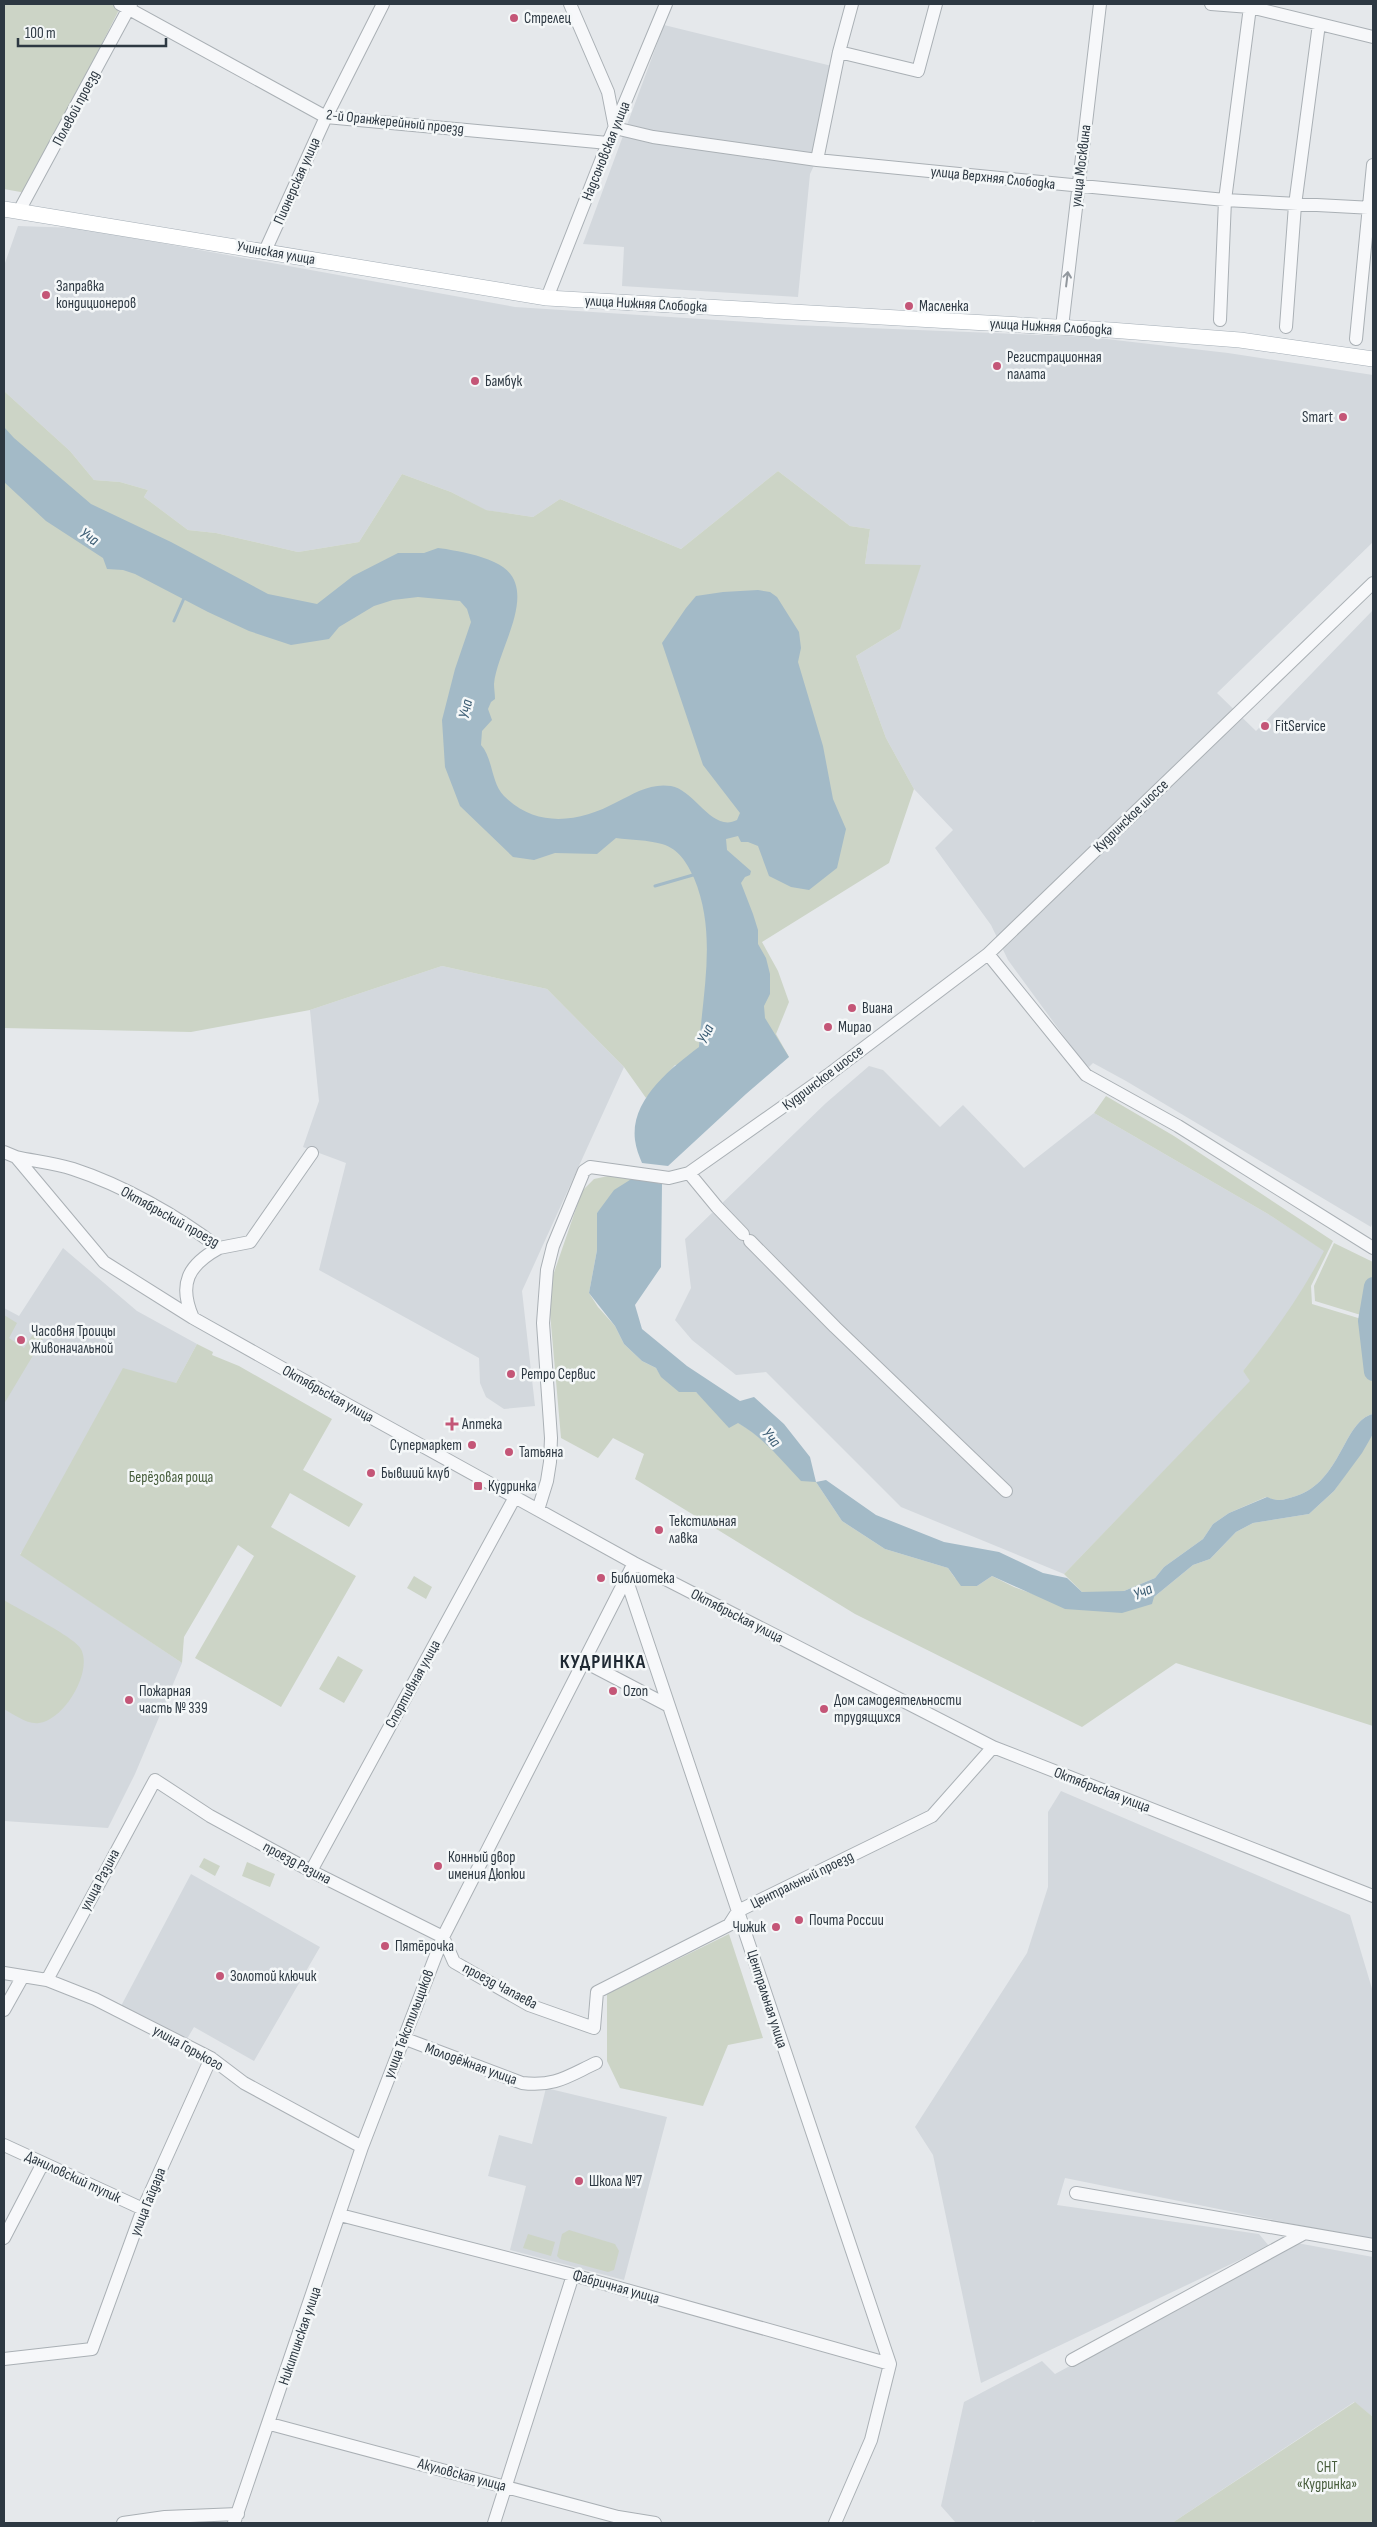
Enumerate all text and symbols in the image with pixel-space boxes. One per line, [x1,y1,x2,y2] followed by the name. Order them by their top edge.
[524,9,571,28] place label: Стрелец
[508,12,520,24] marker: Стрелец
[18,15,165,47] scale bar
[25,24,56,43] text: 100 m
[48,67,104,149] street label: Полевой проезд
[577,98,635,203] street label: Надсоновская улица
[325,105,465,139] street label: 2-й Оранжерейный проезд
[1067,123,1096,208] street label: улица Москвина
[269,134,325,228] street label: Пионерская улица
[930,162,1057,194] street label: улица Верхняя Слободка
[235,237,317,269] street label: Учинская улица
[1062,271,1072,287] one-way arrow
[56,277,136,313] place label: Заправка кондиционеров
[40,289,52,301] marker: Заправка кондиционеров
[584,291,708,317] street label: улица Нижняя Слободка
[919,297,969,316] place label: Масленка
[903,300,915,312] marker: Масленка
[989,314,1113,340] street label: улица Нижняя Слободка
[1007,348,1102,384] place label: Регистрационная палата
[991,360,1003,372] marker: Регистрационная палата
[485,372,523,391] place label: Бамбук
[469,375,481,387] marker: Бамбук
[1302,408,1333,427] place label: Smart
[1337,411,1349,423] marker: Smart
[76,524,103,550] water label: Уча
[455,697,477,720] water label: Уча
[1275,717,1326,736] place label: FitService
[1259,720,1271,732] marker: FitService
[1090,775,1172,857] street label: Кудринское шоссе
[862,999,893,1018] place label: Виана
[846,1002,858,1014] marker: Виана
[838,1018,871,1037] place label: Мирао
[693,1021,719,1047] water label: Уча
[822,1021,834,1033] marker: Мирао
[779,1041,867,1115] street label: Кудринское шоссе
[117,1182,223,1252] street label: Октябрьский проезд
[31,1322,116,1358] place label: Часовня Троицы Живоначальной
[15,1334,27,1346] marker: Часовня Троицы Живоначальной
[279,1361,377,1427] street label: Октябрьская улица
[521,1365,596,1384] place label: Ретро Сервис
[505,1368,517,1380] marker: Ретро Сервис
[461,1415,502,1434] place label: Аптека
[446,1418,458,1430] marker: Аптека
[758,1425,785,1452] water label: Уча
[390,1436,462,1455] place label: Супермаркет
[466,1439,478,1451] marker: Супермаркет
[519,1443,563,1462] place label: Татьяна
[503,1446,515,1458] marker: Татьяна
[381,1464,450,1483] place label: Бывший клуб
[365,1467,377,1479] marker: Бывший клуб
[129,1468,214,1487] park label: Берёзовая роща
[488,1477,537,1496] place label: Кудринка
[472,1480,484,1492] marker: Кудринка
[669,1512,737,1548] place label: Текстильная лавка
[653,1524,665,1536] marker: Текстильная лавка
[611,1569,675,1588] place label: Библиотека
[595,1572,607,1584] marker: Библиотека
[1130,1579,1156,1605] water label: Уча
[687,1584,787,1648] street label: Октябрьская улица
[381,1636,445,1731] street label: Спортивная улица
[560,1650,646,1674] district label: КУДРИНКА
[139,1682,208,1718] place label: Пожарная часть № 339
[623,1682,648,1701] place label: Ozon
[607,1685,619,1697] marker: Ozon
[834,1691,961,1727] place label: Дом самодеятельности трудящихся
[123,1694,135,1706] marker: Пожарная часть № 339
[818,1703,830,1715] marker: Дом самодеятельности трудящихся
[1051,1763,1153,1817] street label: Октябрьская улица
[260,1837,335,1889] street label: проезд Разина
[76,1846,124,1914] street label: улица Разина
[747,1847,857,1913] street label: Центральный проезд
[448,1848,525,1884] place label: Конный двор имения Дюпюи
[432,1860,444,1872] marker: Конный двор имения Дюпюи
[809,1911,884,1930] place label: Почта России
[793,1914,805,1926] marker: Почта России
[732,1918,766,1937] place label: Чижик
[770,1921,782,1933] marker: Чижик
[395,1937,454,1956] place label: Пятёрочка
[379,1940,391,1952] marker: Пятёрочка
[742,1948,792,2051] street label: Центральная улица
[459,1958,541,2014] street label: проезд Чапаева
[230,1967,317,1986] place label: Золотой ключик
[380,1967,438,2081] street label: улица Текстильщиков
[214,1970,226,1982] marker: Золотой ключик
[149,2021,227,2075] street label: улица Горького
[422,2039,520,2090] street label: Молодёжная улица
[22,2146,124,2208] street label: Даниловский тупик
[126,2165,170,2239] street label: улица Гайдара
[589,2172,642,2191] place label: Школа №7
[573,2175,585,2187] marker: Школа №7
[570,2266,662,2309] street label: Фабричная улица
[274,2284,326,2388] street label: Никитинская улица
[415,2454,508,2496] street label: Акуловская улица
[1297,2458,1357,2494] park label: СНТ «Кудринка»

